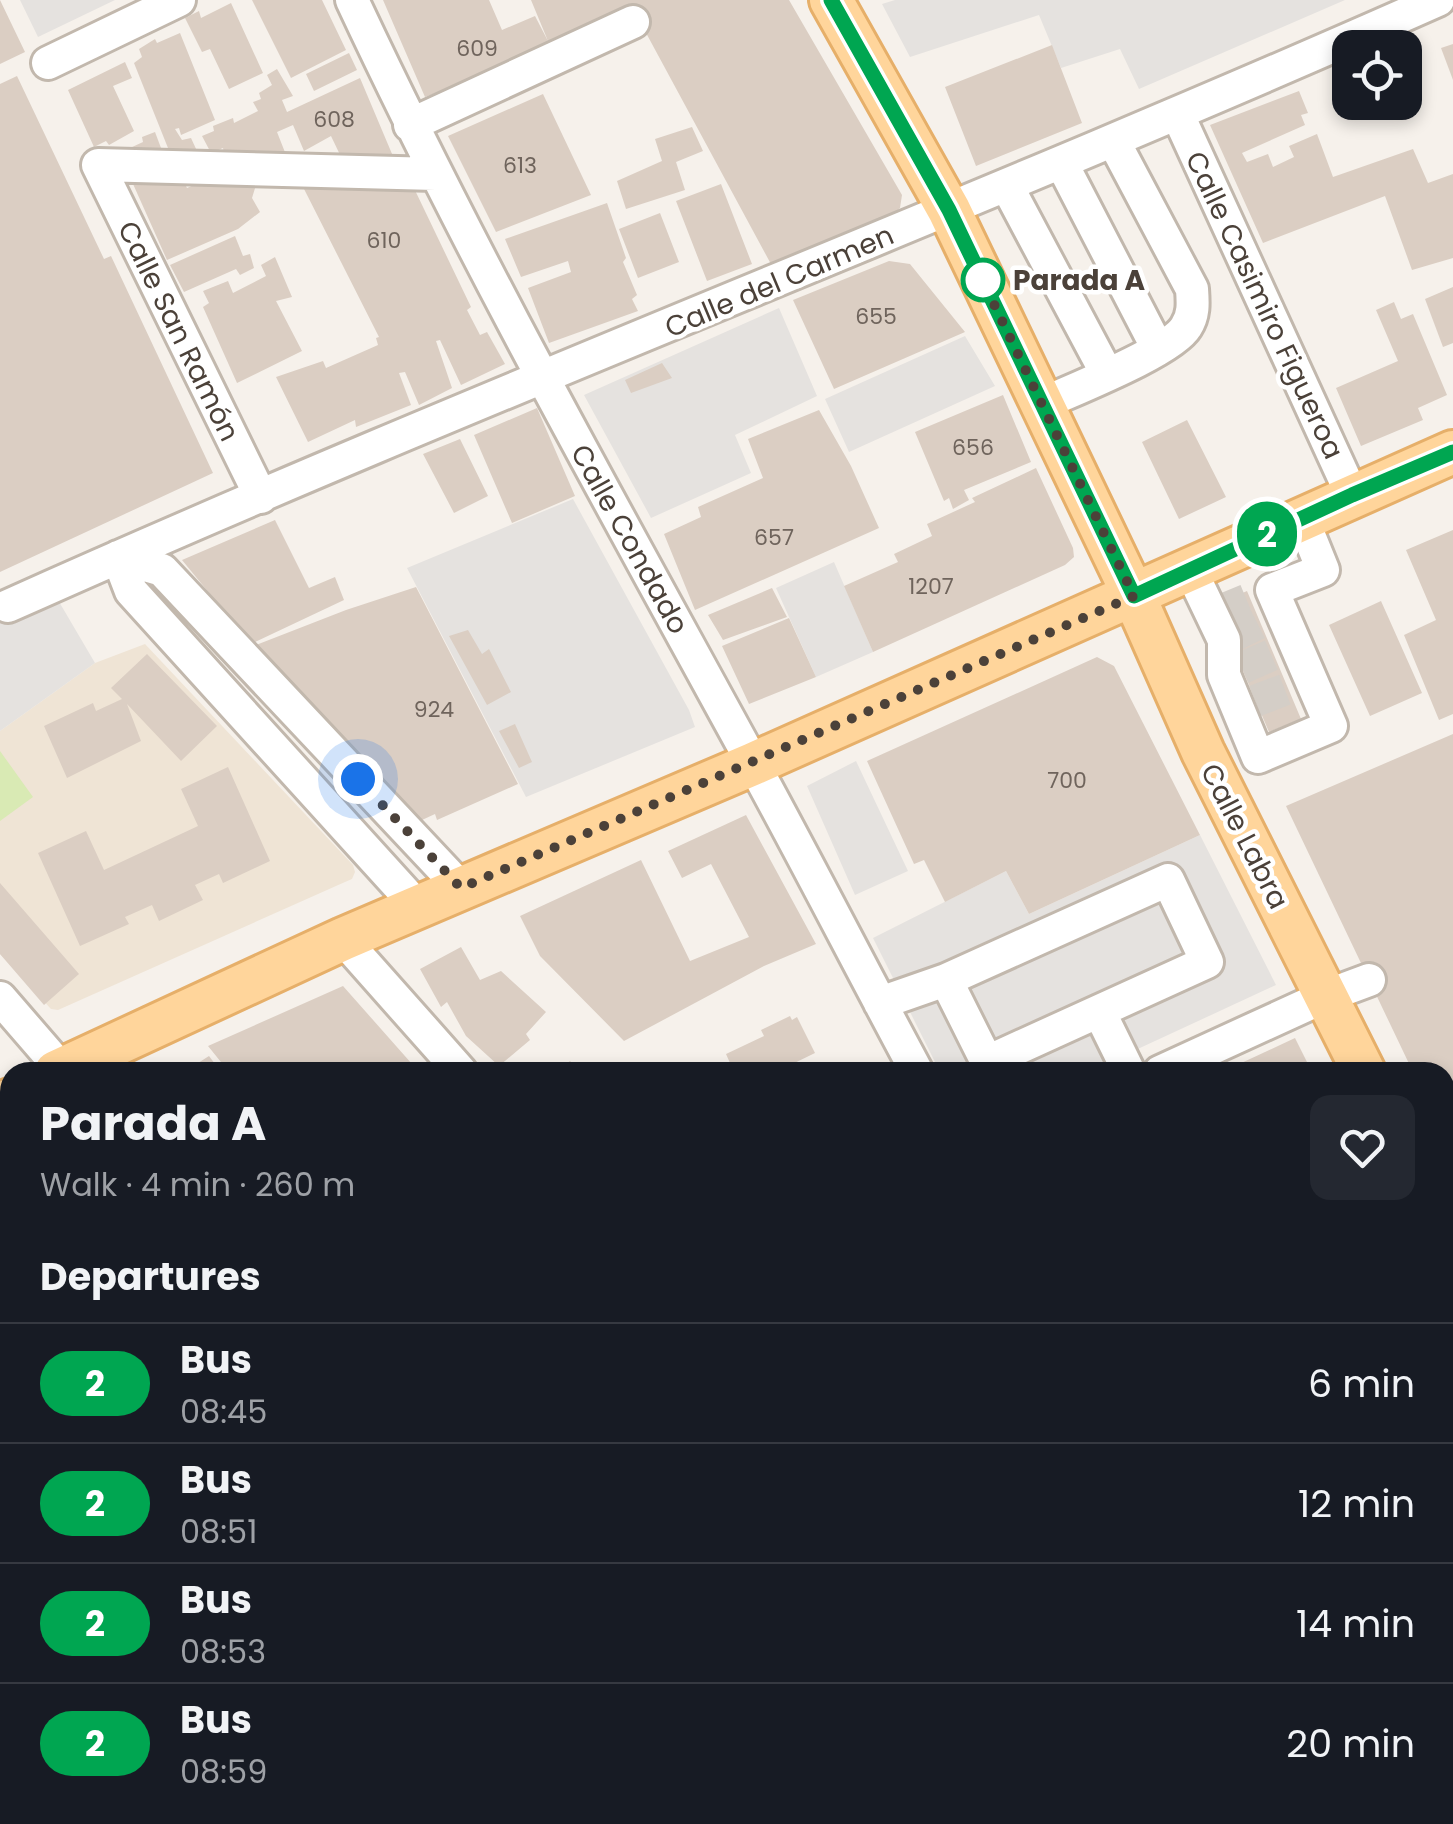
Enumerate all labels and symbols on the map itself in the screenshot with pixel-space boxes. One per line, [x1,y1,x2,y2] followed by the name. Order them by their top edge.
[456,33,498,64] house number: 609
[313,104,355,135] house number: 608
[1176,145,1353,465] street label: Calle Casimiro Figueroa
[503,150,537,181] house number: 613
[108,215,249,448] street label: Calle San Ramón
[659,216,900,347] street label: Calle del Carmen
[367,225,401,256] house number: 610
[962,259,1004,301] marker: Parada A
[1013,261,1145,300] place label: Parada A
[855,301,897,332] house number: 655
[952,432,994,463] house number: 656
[561,437,698,641] street label: Calle Condado
[1234,502,1300,566] line badge: 2
[754,522,794,553] house number: 657
[908,571,954,602] house number: 1207
[414,694,454,725] house number: 924
[333,754,383,804] your location
[1191,757,1298,916] street label: Calle Labra
[1047,765,1087,796] house number: 700

